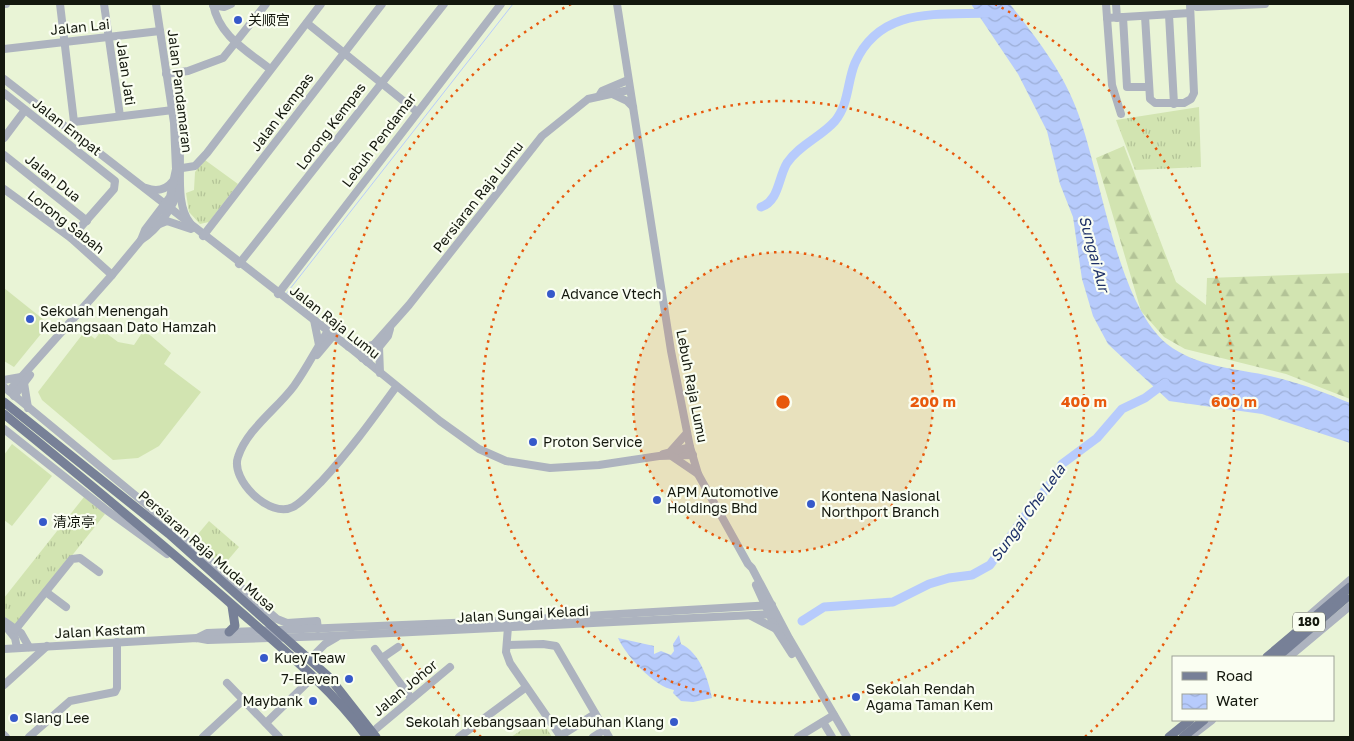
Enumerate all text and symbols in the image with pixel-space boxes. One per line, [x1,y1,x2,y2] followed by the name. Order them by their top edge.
[248,11,290,28] place label: 关顺宫
[232,14,244,26] marker: 关顺宫
[49,15,111,38] street label: Jalan Lai
[164,28,197,154] street label: Jalan Pandamaran
[114,40,139,106] street label: Jalan Jati
[247,69,317,154] street label: Jalan Kempas
[292,79,369,173] street label: Lorong Kempas
[338,89,420,190] street label: Lebuh Pendamar
[29,94,105,159] street label: Jalan Empat
[429,138,526,256] street label: Persiaran Raja Lumu
[22,150,84,205] street label: Jalan Dua
[25,186,108,257] street label: Lorong Sabah
[1075,214,1114,296] water label: Sungai Aur
[287,281,384,362] street label: Jalan Raja Lumu
[561,285,661,302] place label: Advance Vtech
[545,288,557,300] marker: Advance Vtech
[40,302,216,335] place label: Sekolah Menengah Kebangsaan Dato Hamzah
[24,313,36,325] marker: Sekolah Menengah Kebangsaan Dato Hamzah
[673,328,712,444] street label: Lebuh Raja Lumu
[910,392,956,410] text: 200 m
[1061,392,1107,410] text: 400 m
[1211,392,1257,410] text: 600 m
[774,393,792,411] centre of rings
[543,433,642,450] place label: Proton Service
[527,436,539,448] marker: Proton Service
[986,460,1070,565] water label: Sungai Che Lela
[667,483,778,516] place label: APM Automotive Holdings Bhd
[135,487,279,615] street label: Persiaran Raja Muda Musa
[821,487,940,520] place label: Kontena Nasional Northport Branch
[651,494,663,506] marker: APM Automotive Holdings Bhd
[805,498,817,510] marker: Kontena Nasional Northport Branch
[53,513,95,530] place label: 清凉亭
[37,516,49,528] marker: 清凉亭
[456,602,589,625] street label: Jalan Sungai Keladi
[1293,612,1325,632] road number: 180
[54,620,146,641] street label: Jalan Kastam
[274,649,346,666] place label: Kuey Teaw
[258,652,270,664] marker: Kuey Teaw
[369,655,441,719] street label: Jalan Johor
[1172,656,1334,721] legend
[1216,666,1253,684] text: Road
[281,670,339,687] place label: 7-Eleven
[343,673,355,685] marker: 7-Eleven
[866,680,993,713] place label: Sekolah Rendah Agama Taman Kem
[850,691,862,703] marker: Sekolah Rendah Agama Taman Kem
[1216,691,1259,709] text: Water
[242,692,303,709] place label: Maybank
[307,695,319,707] marker: Maybank
[24,709,89,726] place label: Siang Lee
[8,712,20,724] marker: Siang Lee
[405,713,664,730] place label: Sekolah Kebangsaan Pelabuhan Klang
[668,716,680,728] marker: Sekolah Kebangsaan Pelabuhan Klang

